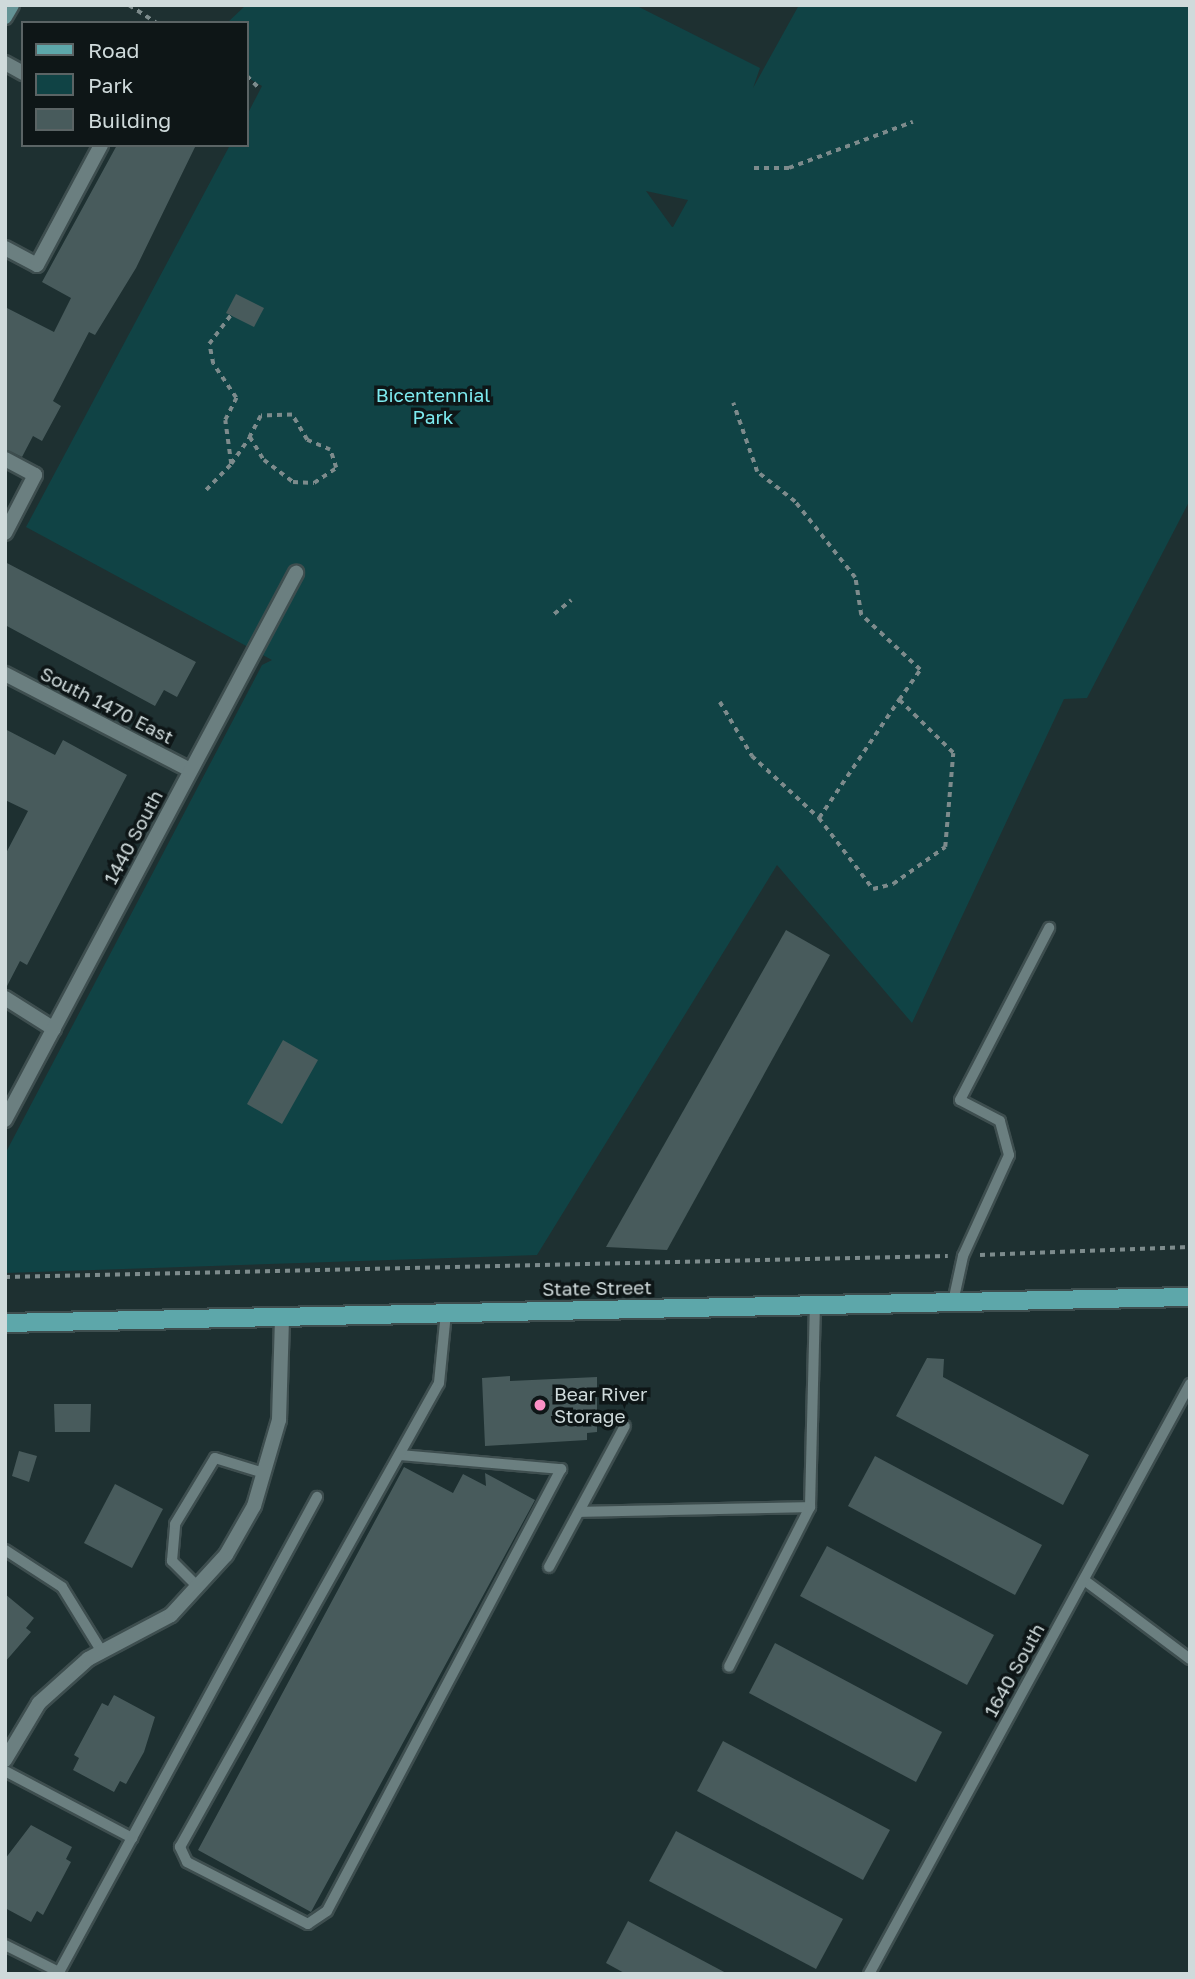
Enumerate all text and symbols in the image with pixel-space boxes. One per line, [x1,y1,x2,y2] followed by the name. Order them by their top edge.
[21,21,248,147] legend
[88,37,139,63] text: Road
[88,72,133,98] text: Park
[88,107,171,133] text: Building
[376,384,490,428] park label: Bicentennial Park
[37,662,177,748] street label: South 1470 East
[99,786,167,888] street label: 1440 South
[542,1276,652,1300] street label: State Street
[554,1383,647,1427] place label: Bear River Storage
[532,1397,548,1413] marker: Bear River Storage
[979,1619,1049,1721] street label: 1640 South

